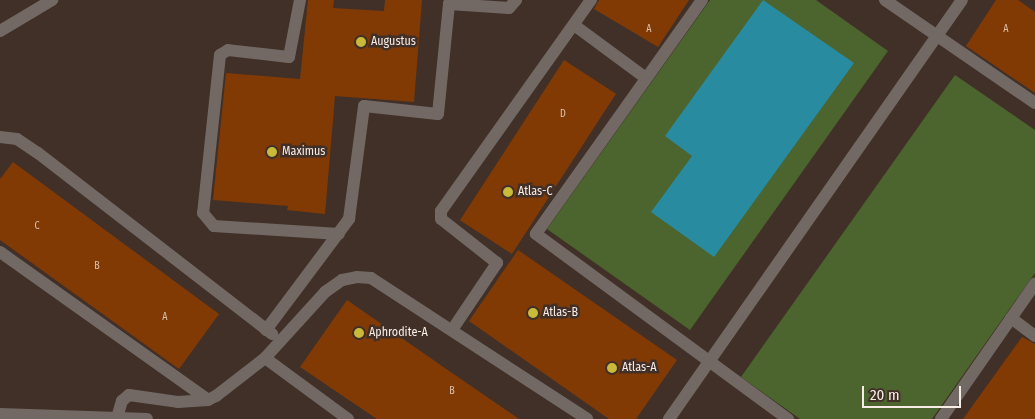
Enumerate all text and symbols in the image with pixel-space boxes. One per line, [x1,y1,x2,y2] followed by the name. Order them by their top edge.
[646,24,652,36] house number: A
[1003,24,1009,36] house number: A
[371,35,416,49] place label: Augustus
[355,36,367,48] marker: Augustus
[560,109,566,121] house number: D
[282,145,325,159] place label: Maximus
[266,146,278,158] marker: Maximus
[518,185,553,199] place label: Atlas-C
[502,186,514,198] marker: Atlas-C
[34,221,40,233] house number: C
[94,261,100,273] house number: B
[543,306,578,320] place label: Atlas-B
[527,307,539,319] marker: Atlas-B
[162,312,168,324] house number: A
[369,326,428,340] place label: Aphrodite-A
[353,327,365,339] marker: Aphrodite-A
[622,361,657,375] place label: Atlas-A
[606,362,618,374] marker: Atlas-A
[865,376,964,408] scale bar
[449,386,455,398] house number: B
[870,386,900,404] text: 20 m

